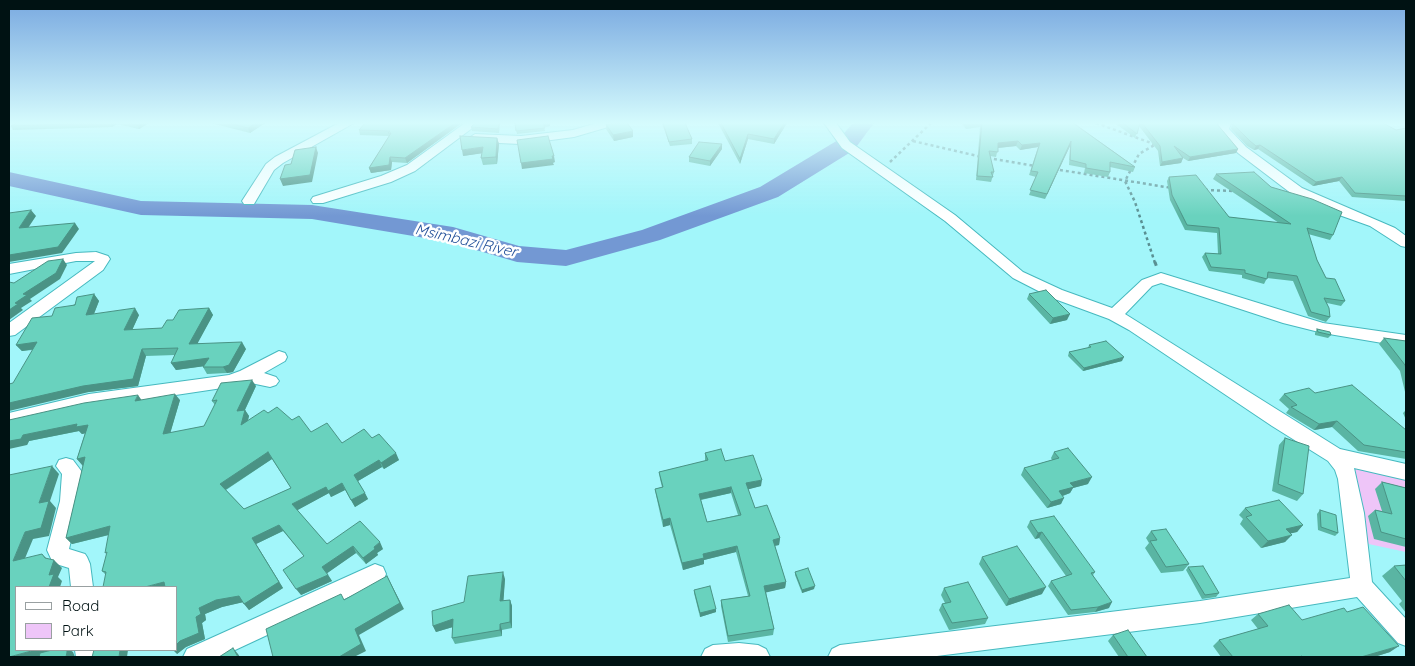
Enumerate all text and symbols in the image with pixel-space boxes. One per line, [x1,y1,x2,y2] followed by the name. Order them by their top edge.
[413,220,519,262] water label: Msimbazi River
[15,586,178,651] legend
[62,596,99,615] text: Road
[62,621,94,640] text: Park

